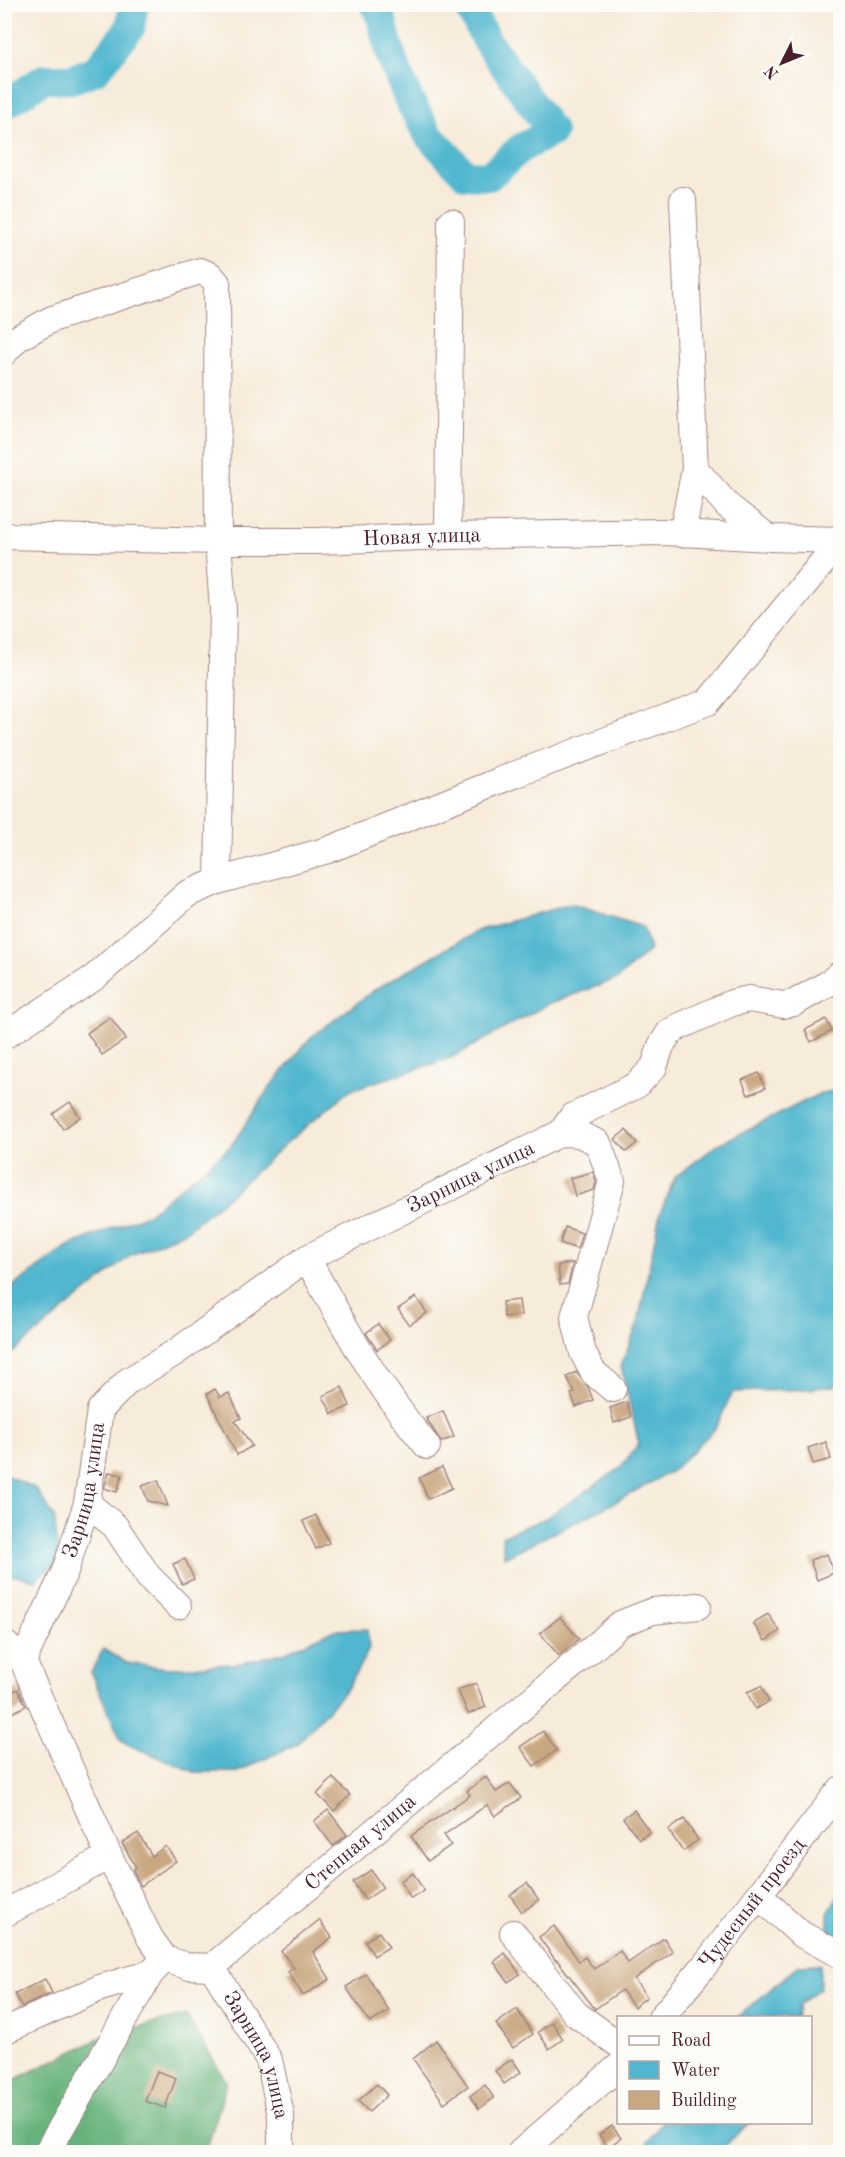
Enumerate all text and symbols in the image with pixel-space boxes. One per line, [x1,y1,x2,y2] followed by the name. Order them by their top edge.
[752,33,812,93] north arrow
[762,61,783,82] text: N
[362,525,481,550] street label: Новая улица
[404,1137,538,1217] street label: Зарница улица
[59,1421,109,1561] street label: Зарница улица
[301,1790,420,1895] street label: Степная улица
[695,1834,809,1973] street label: Чудесный проезд
[219,1988,292,2121] street label: Зарница улица
[617,2016,812,2124] legend
[671,2032,711,2050] text: Road
[671,2062,720,2080] text: Water
[671,2092,737,2110] text: Building

